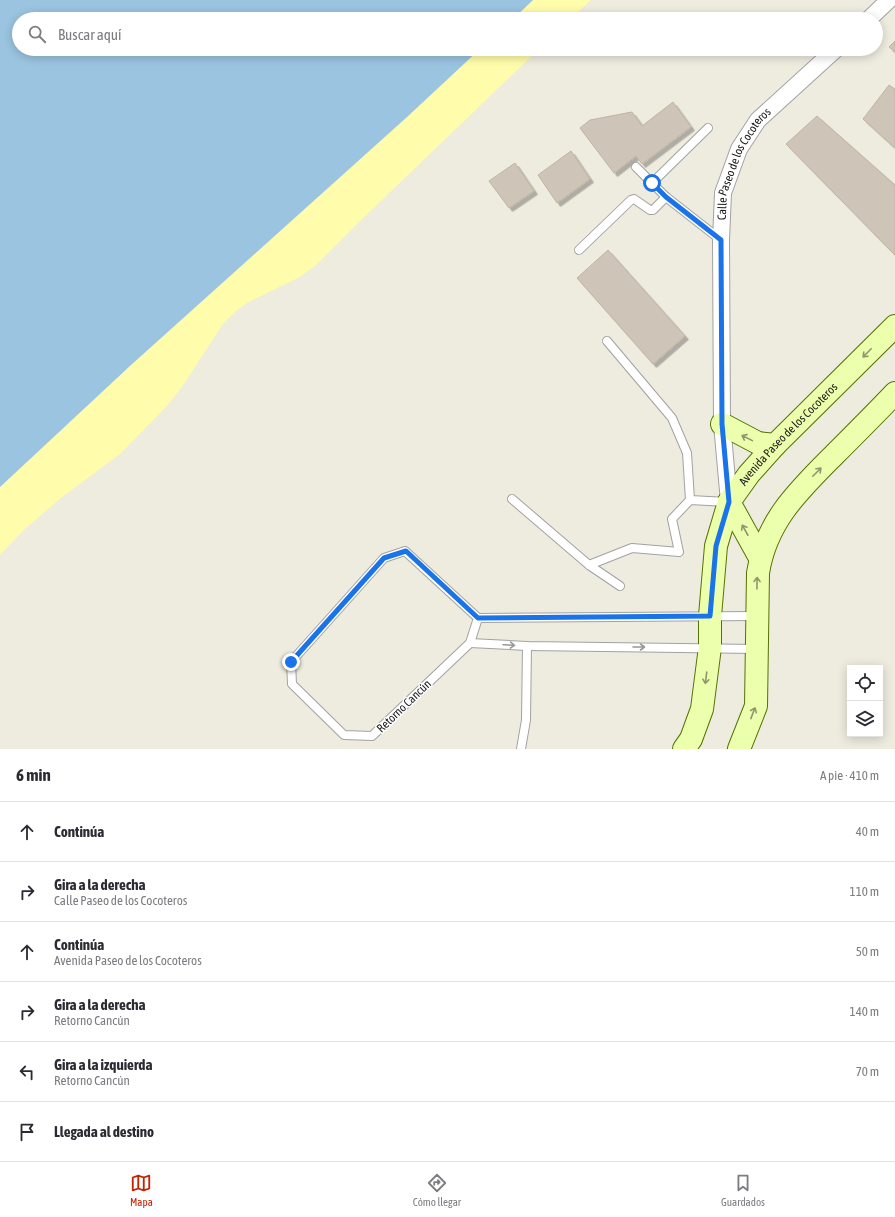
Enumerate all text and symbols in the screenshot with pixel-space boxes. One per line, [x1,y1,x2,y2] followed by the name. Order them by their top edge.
[12,12,883,56] search box
[26,23,48,45] icon: search
[58,26,121,43] text: Buscar aquí
[715,105,774,220] street label: Calle Paseo de los Cocoteros
[643,174,661,192] route start
[862,348,872,358] one-way arrow
[736,380,840,488] street label: Avenida Paseo de los Cocoteros
[742,434,754,441] one-way arrow
[812,467,822,477] one-way arrow
[740,524,748,536] one-way arrow
[754,577,761,590] one-way arrow
[502,642,515,649] one-way arrow
[632,643,645,651] one-way arrow
[282,653,300,671] route end
[847,665,883,737] map controls
[847,665,883,701] button: locate
[702,671,710,684] one-way arrow
[374,677,434,735] street label: Retorno Cancún
[847,701,883,737] button: layers
[750,707,758,719] one-way arrow
[16,765,51,785] text: 6 min
[820,768,879,783] text: A pie · 410 m
[16,821,38,843] icon: ahead
[54,823,104,840] text: Continúa
[856,824,879,839] text: 40 m
[54,876,145,893] text: Gira a la derecha
[16,881,38,903] icon: right
[850,884,879,899] text: 110 m
[54,893,187,908] text: Calle Paseo de los Cocoteros
[54,936,104,953] text: Continúa
[16,941,38,963] icon: ahead
[856,944,879,959] text: 50 m
[54,953,202,968] text: Avenida Paseo de los Cocoteros
[54,996,145,1013] text: Gira a la derecha
[16,1001,38,1023] icon: right
[850,1004,879,1019] text: 140 m
[54,1013,130,1028] text: Retorno Cancún
[54,1056,152,1073] text: Gira a la izquierda
[16,1061,38,1083] icon: left
[856,1064,879,1079] text: 70 m
[54,1073,130,1088] text: Retorno Cancún
[16,1121,38,1143] icon: arrive
[54,1123,154,1140] text: Llegada al destino
[130,1172,153,1208] tab: Mapa
[413,1172,461,1208] tab: Cómo llegar
[721,1172,765,1208] tab: Guardados

